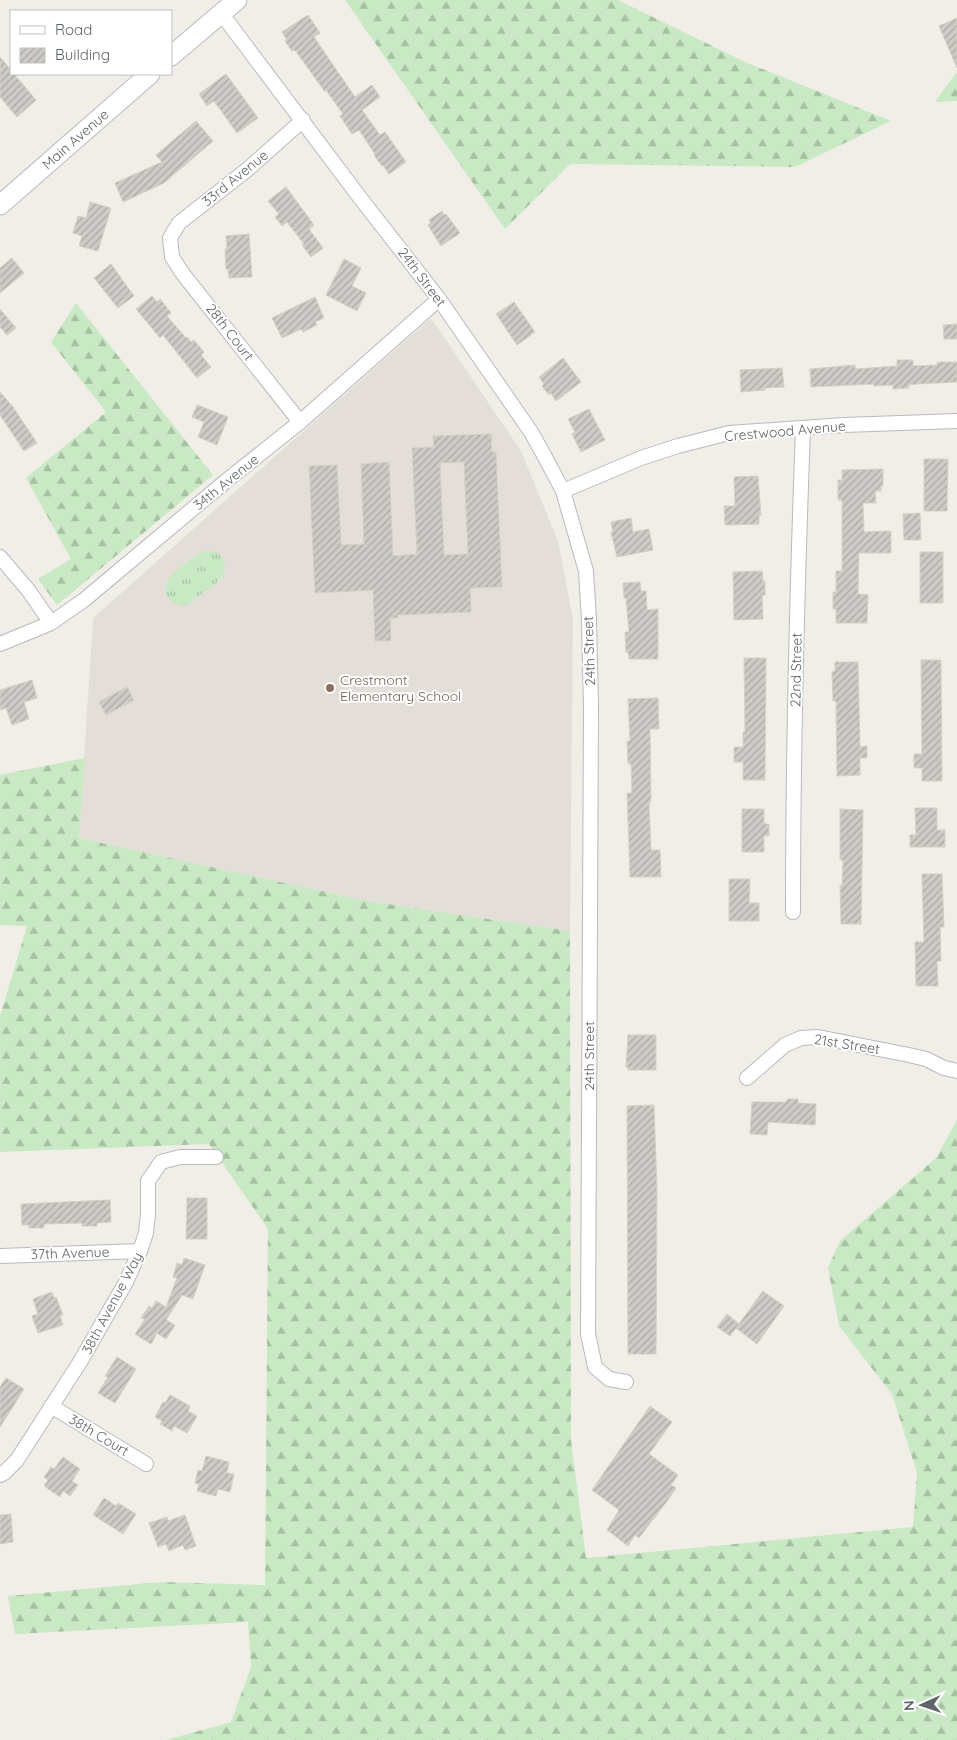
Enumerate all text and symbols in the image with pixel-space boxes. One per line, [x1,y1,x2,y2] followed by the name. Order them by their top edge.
[10,10,172,75] legend
[55,20,92,39] text: Road
[55,45,110,64] text: Building
[38,105,113,173] street label: Main Avenue
[198,146,272,210] street label: 33rd Avenue
[394,244,450,310] street label: 24th Street
[202,300,258,364] street label: 28th Court
[724,417,846,445] street label: Crestwood Avenue
[190,450,262,514] street label: 34th Avenue
[579,616,599,686] street label: 24th Street
[786,633,806,707] street label: 22nd Street
[340,671,461,705] place label: Crestmont Elementary School
[324,682,336,694] marker: Crestmont Elementary School
[580,1021,598,1091] street label: 24th Street
[813,1030,881,1058] street label: 21st Street
[30,1243,110,1263] street label: 37th Avenue
[78,1249,146,1357] street label: 38th Avenue Way
[66,1410,133,1460] street label: 38th Court
[897,1680,947,1730] north arrow
[900,1700,918,1711] text: N

